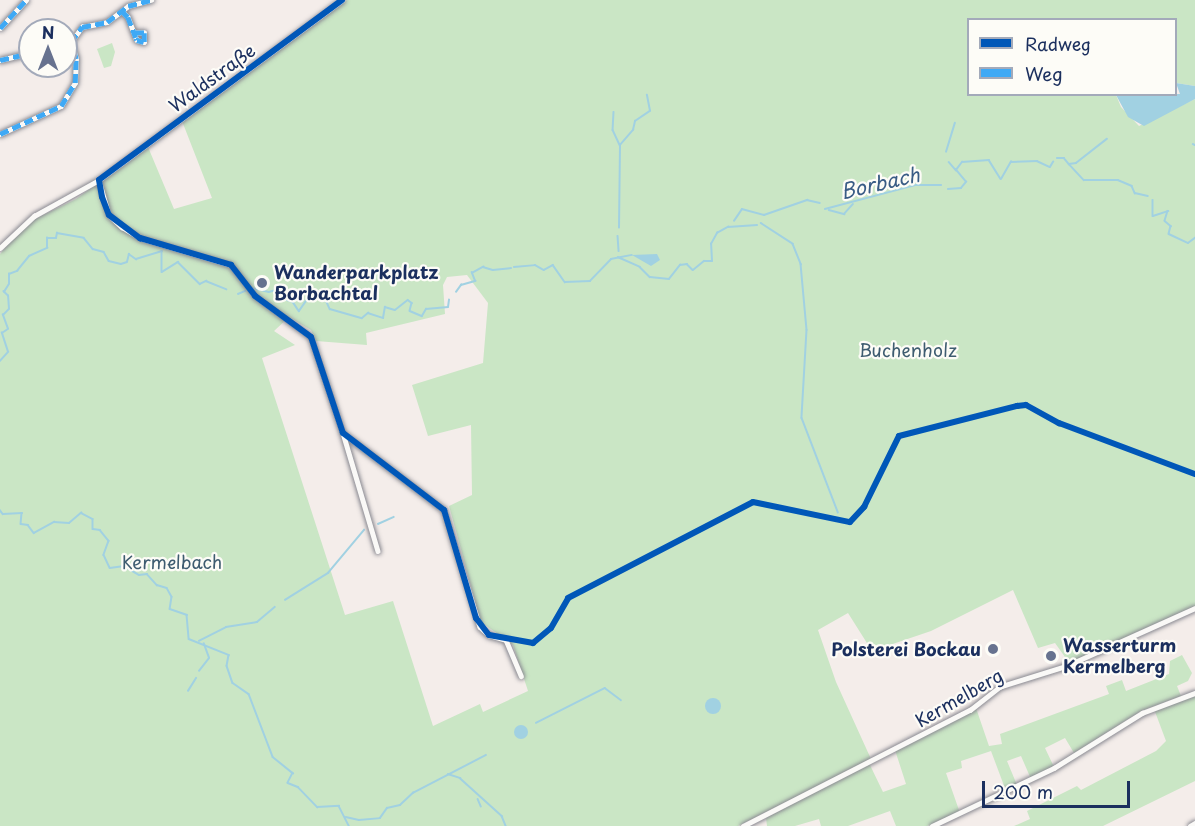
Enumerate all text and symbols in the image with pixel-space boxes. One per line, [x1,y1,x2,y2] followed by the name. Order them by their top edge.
[18,18,78,78] north arrow
[967,18,1177,96] legend
[42,20,54,44] text: N
[1025,30,1091,57] text: Radweg
[165,39,259,117] street label: Waldstraße
[1025,60,1063,87] text: Weg
[838,162,922,204] water label: Borbach
[274,262,439,304] place label: Wanderparkplatz Borbachtal
[255,276,269,290] marker: Wanderparkplatz Borbachtal
[859,339,957,361] park label: Buchenholz
[122,551,222,573] park label: Kermelbach
[1063,635,1176,678] place label: Wasserturm Kermelberg
[830,638,981,660] place label: Polsterei Bockau
[986,642,1000,656] marker: Polsterei Bockau
[1044,649,1058,663] marker: Wasserturm Kermelberg
[911,664,1007,732] street label: Kermelberg
[985,769,1134,807] scale bar
[993,778,1053,805] text: 200 m

